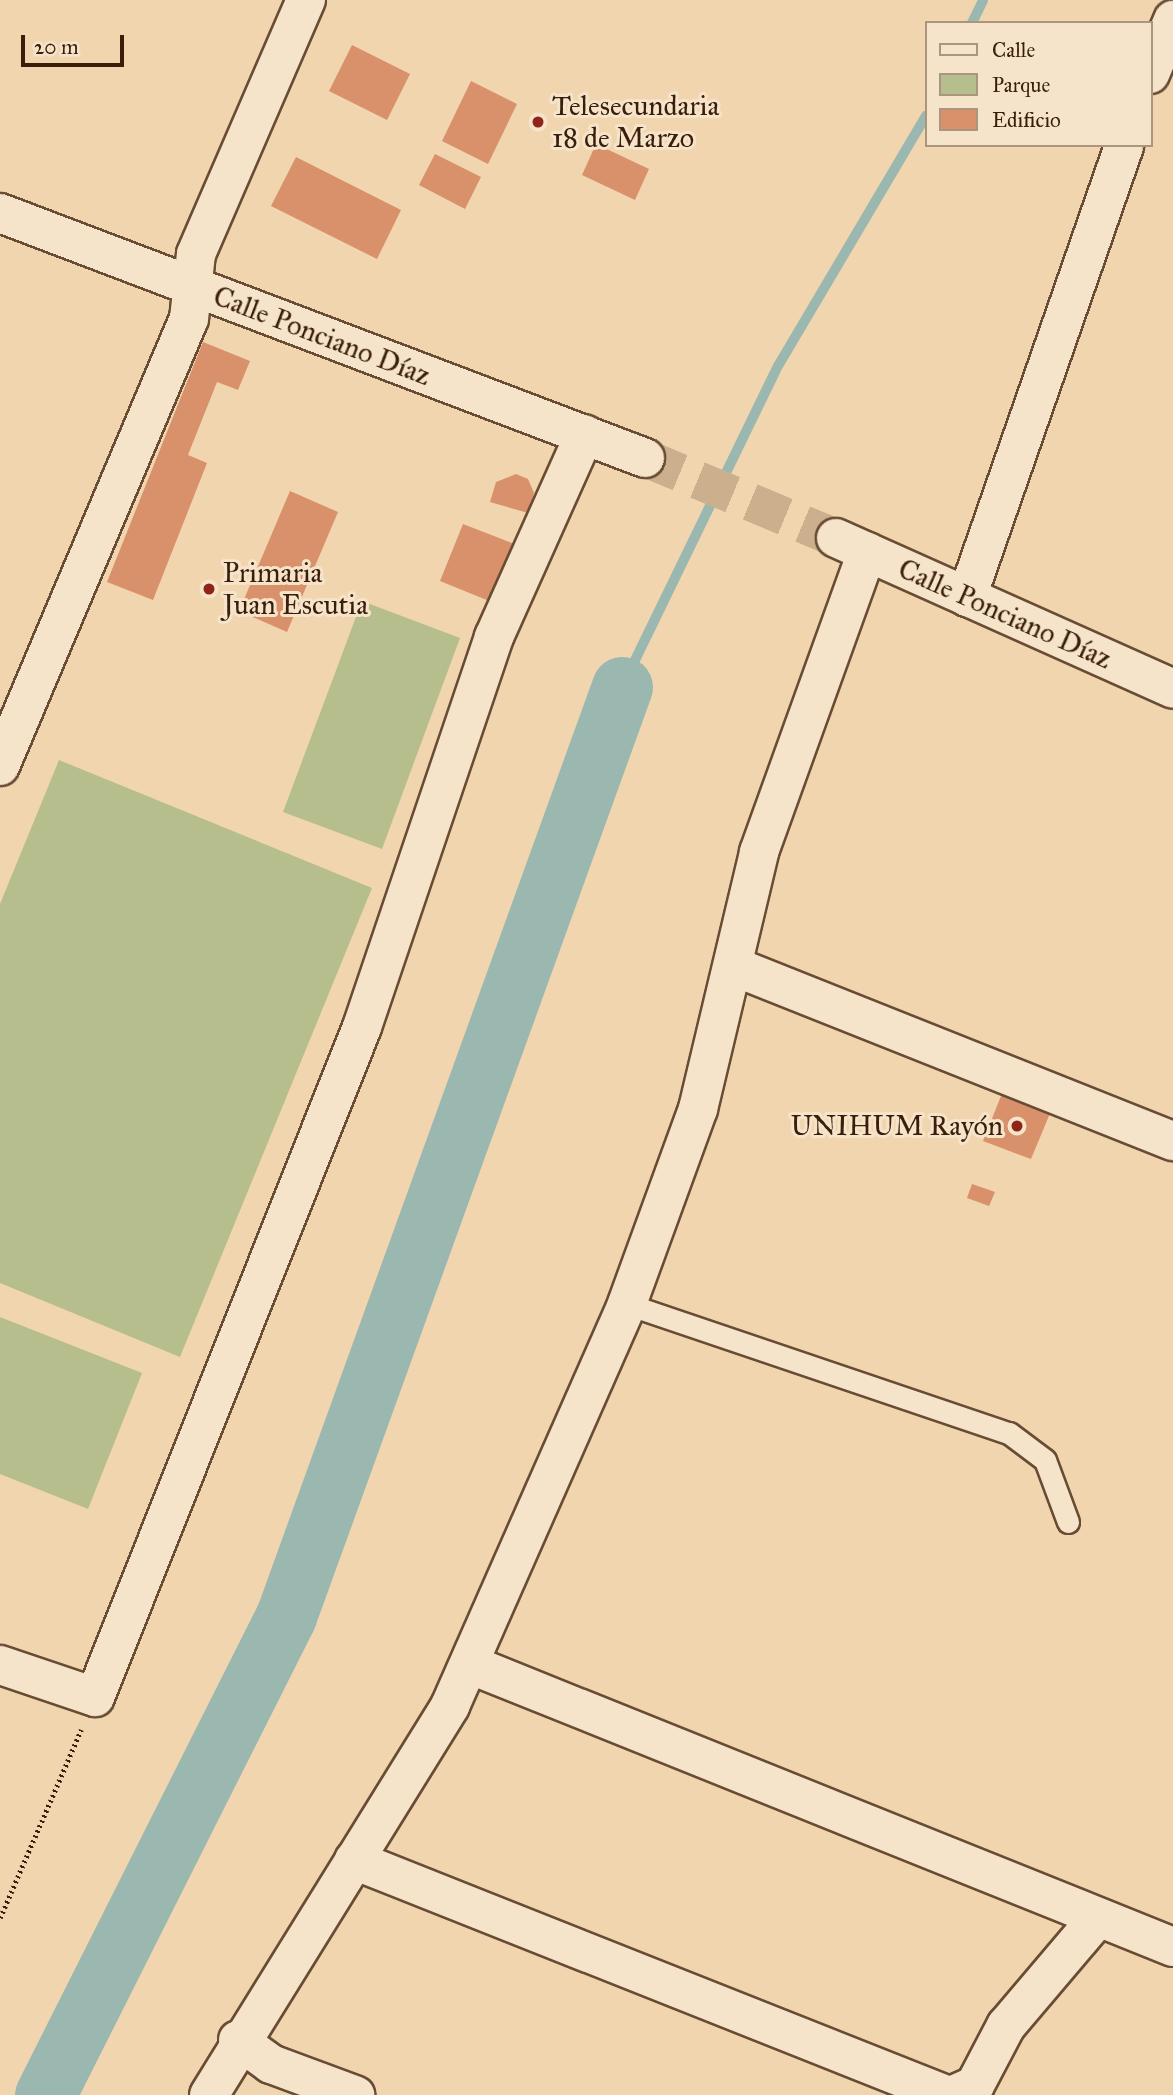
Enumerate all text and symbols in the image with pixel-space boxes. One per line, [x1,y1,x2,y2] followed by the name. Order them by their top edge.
[24,21,128,65] scale bar
[925,21,1152,147] legend
[34,34,79,60] text: 20 m
[992,37,1035,63] text: Calle
[992,72,1050,98] text: Parque
[552,89,719,155] place label: Telesecundaria 18 de Marzo
[992,107,1061,133] text: Edificio
[530,114,546,130] marker: Telesecundaria 18 de Marzo
[209,279,435,393] street label: Calle Ponciano Díaz
[893,552,1117,676] street label: Calle Ponciano Díaz
[223,556,368,622] place label: Primaria Juan Escutia
[201,581,217,597] marker: Primaria Juan Escutia
[790,1109,1003,1143] place label: UNIHUM Rayón
[1009,1118,1025,1134] marker: UNIHUM Rayón

